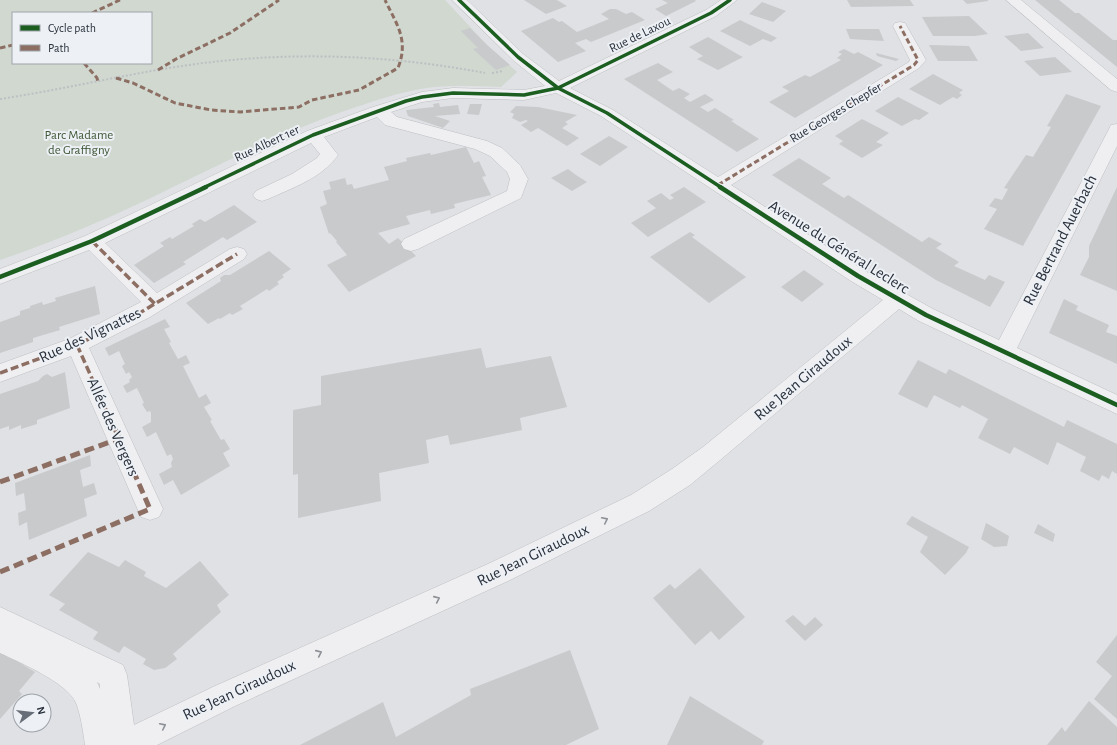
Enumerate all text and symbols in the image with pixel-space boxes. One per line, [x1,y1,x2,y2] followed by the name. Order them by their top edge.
[12,12,152,64] legend
[607,14,673,55] street label: Rue de Laxou
[48,22,96,35] text: Cycle path
[48,42,70,54] text: Path
[788,80,885,146] street label: Rue Georges Chepfer
[232,123,302,165] street label: Rue Albert 1er
[45,129,113,157] park label: Parc Madame de Graffigny
[1020,172,1100,308] street label: Rue Bertrand Auerbach
[766,197,912,297] street label: Avenue du Général Leclerc
[37,304,144,366] street label: Rue des Vignattes
[751,333,855,423] street label: Rue Jean Giraudoux
[84,375,142,479] street label: Allée des Vergers
[601,517,609,525] one-way arrow
[475,521,591,589] street label: Rue Jean Giraudoux
[434,596,441,604] one-way arrow
[315,650,322,658] one-way arrow
[180,657,298,723] street label: Rue Jean Giraudoux
[12,693,52,733] north arrow
[35,705,47,716] text: N
[159,723,166,731] one-way arrow

